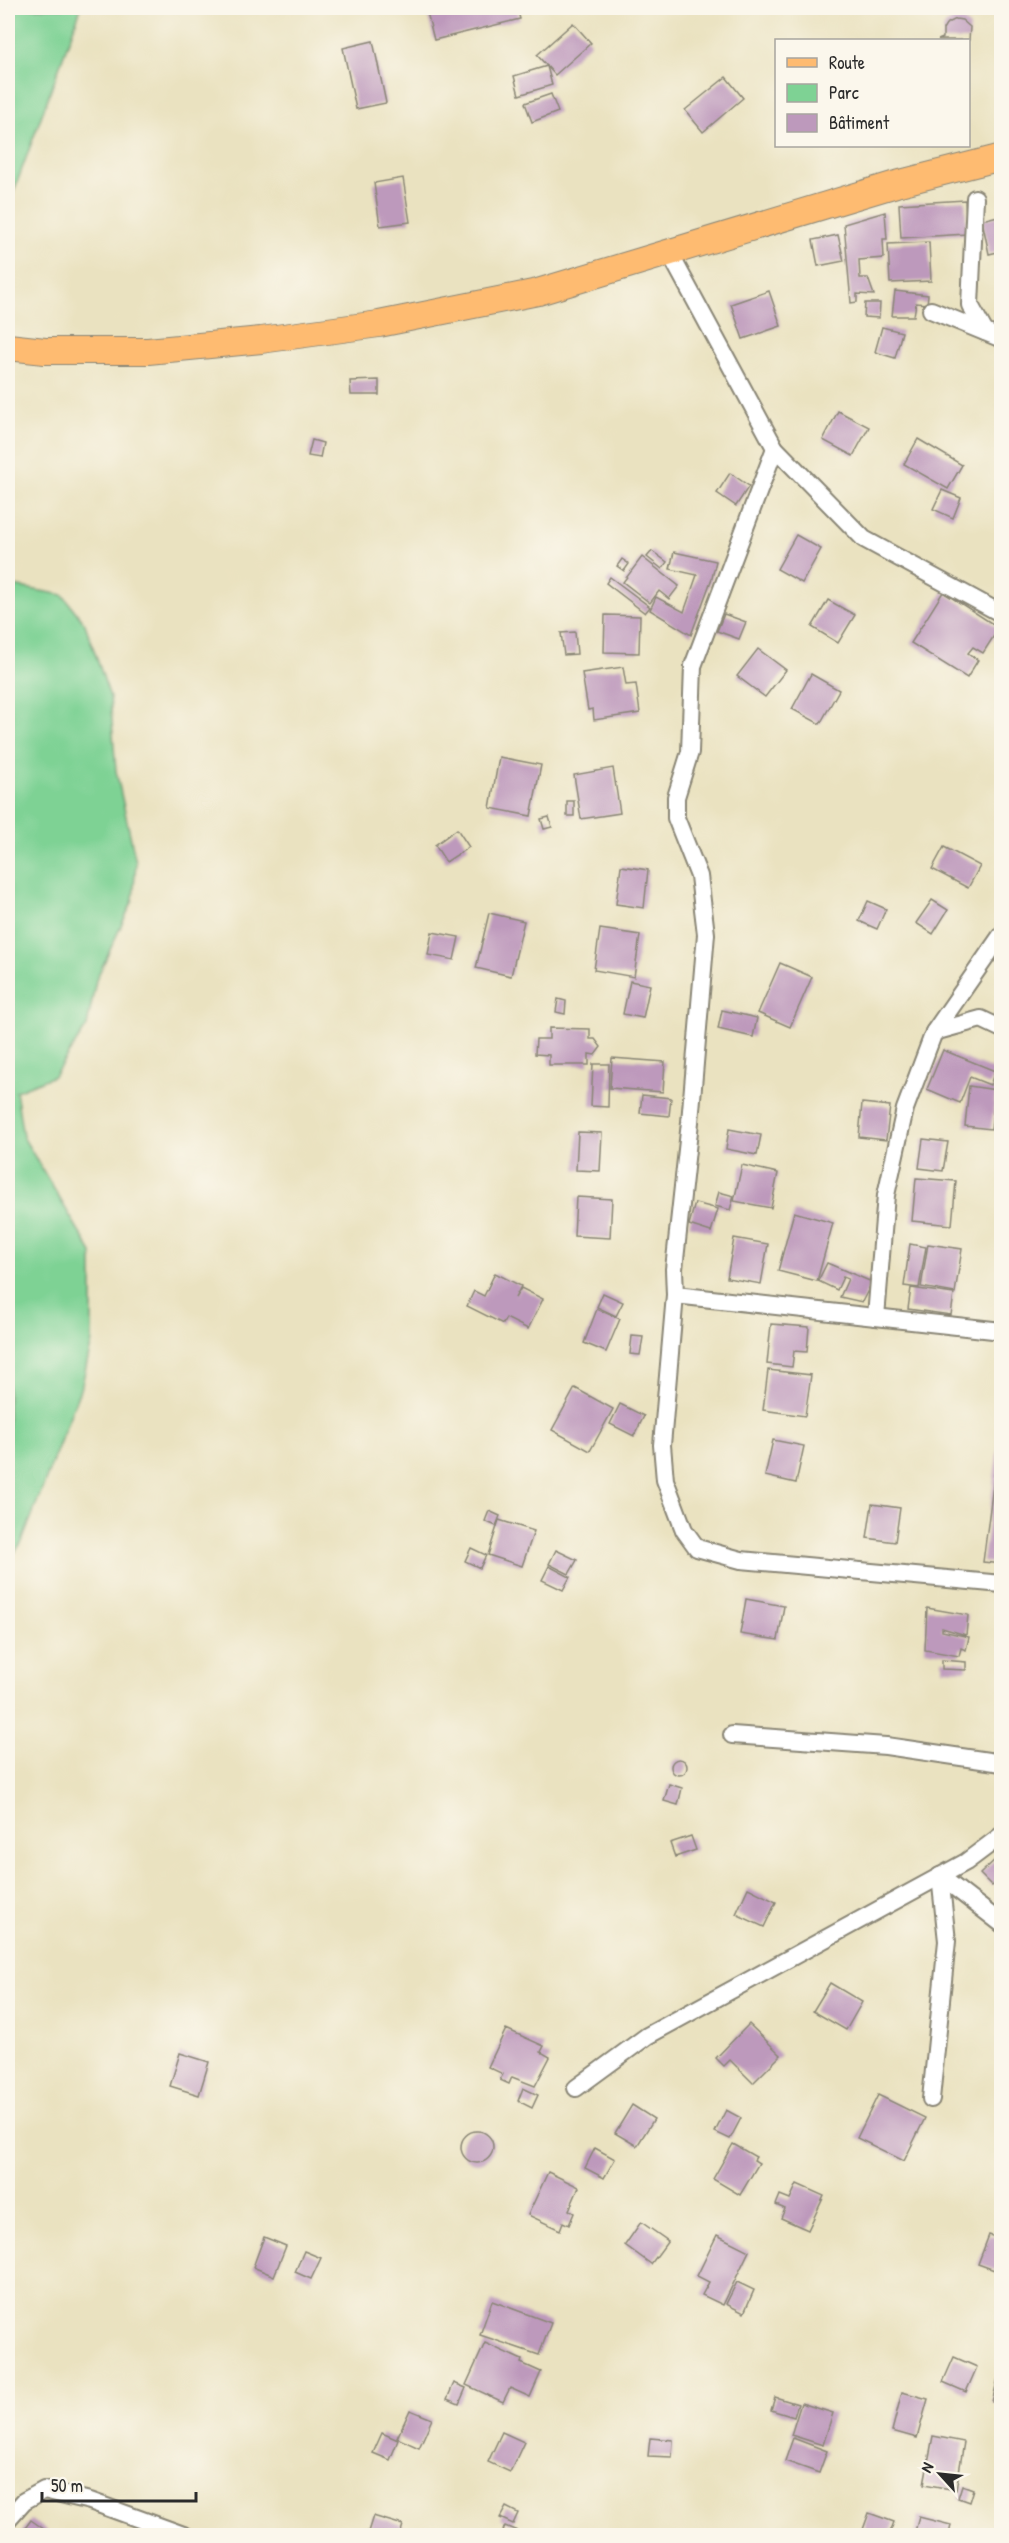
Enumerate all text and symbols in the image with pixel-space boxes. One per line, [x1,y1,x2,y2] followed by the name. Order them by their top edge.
[775,39,970,147] legend
[829,50,865,75] text: Route
[829,80,859,105] text: Parc
[829,110,890,135] text: Bâtiment
[910,2444,970,2504] north arrow
[915,2458,939,2476] text: N
[42,2465,196,2503] scale bar
[51,2473,83,2498] text: 50 m

